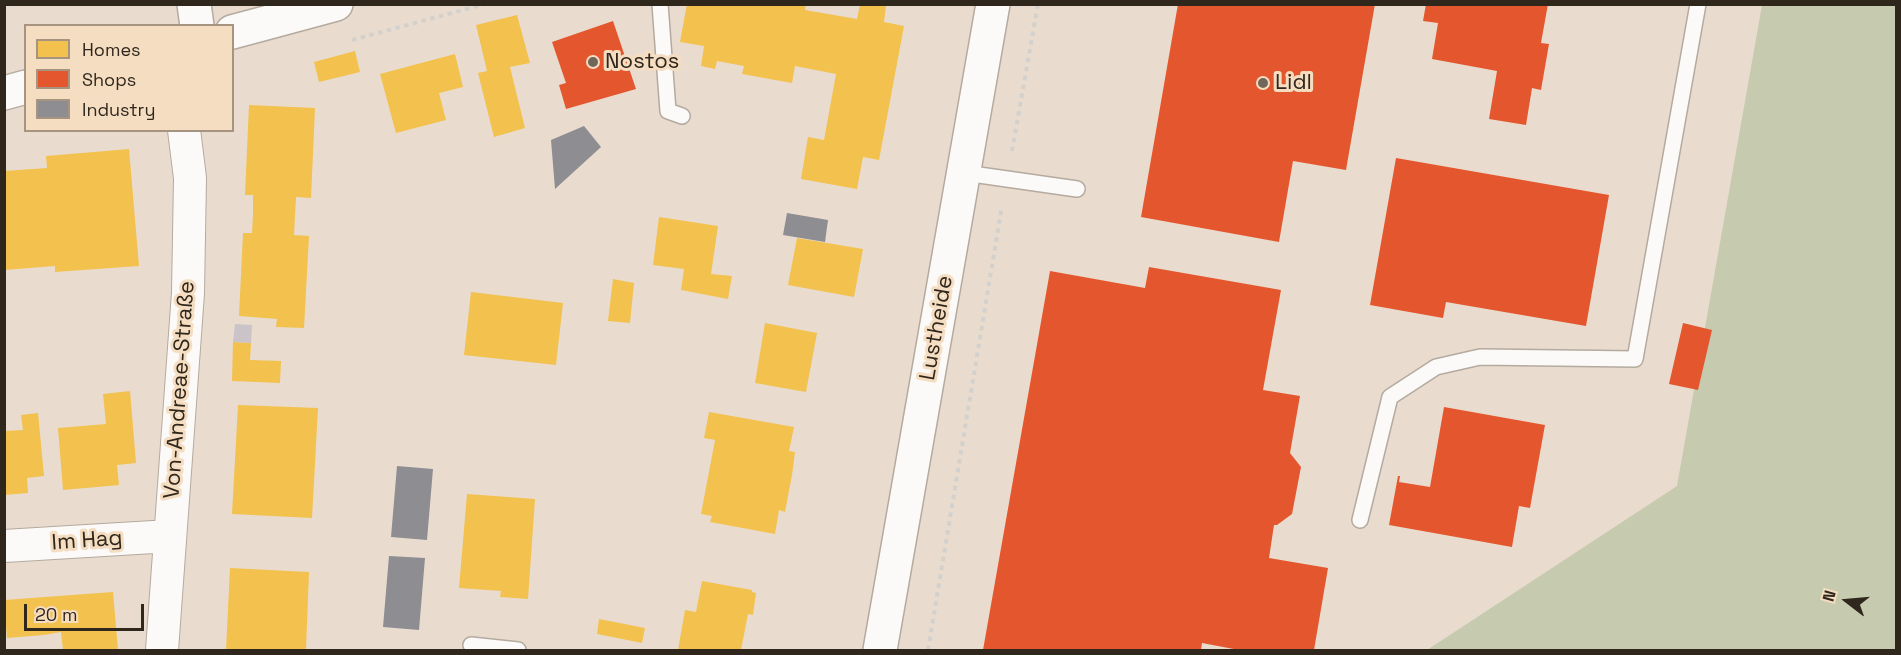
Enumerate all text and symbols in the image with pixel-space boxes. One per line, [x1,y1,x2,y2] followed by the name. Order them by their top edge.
[24,24,234,132] legend
[82,38,141,61] text: Homes
[605,49,679,75] place label: Nostos
[586,55,600,69] marker: Nostos
[82,68,136,91] text: Shops
[1275,70,1312,96] place label: Lidl
[1256,76,1270,90] marker: Lidl
[82,98,155,121] text: Industry
[915,274,959,382] street label: Lustheide
[159,280,201,500] street label: Von-Andreae-Straße
[51,525,123,557] street label: Im Hag
[1817,571,1877,631] north arrow
[1818,588,1841,604] text: N
[27,592,147,630] scale bar
[35,603,78,626] text: 20 m

